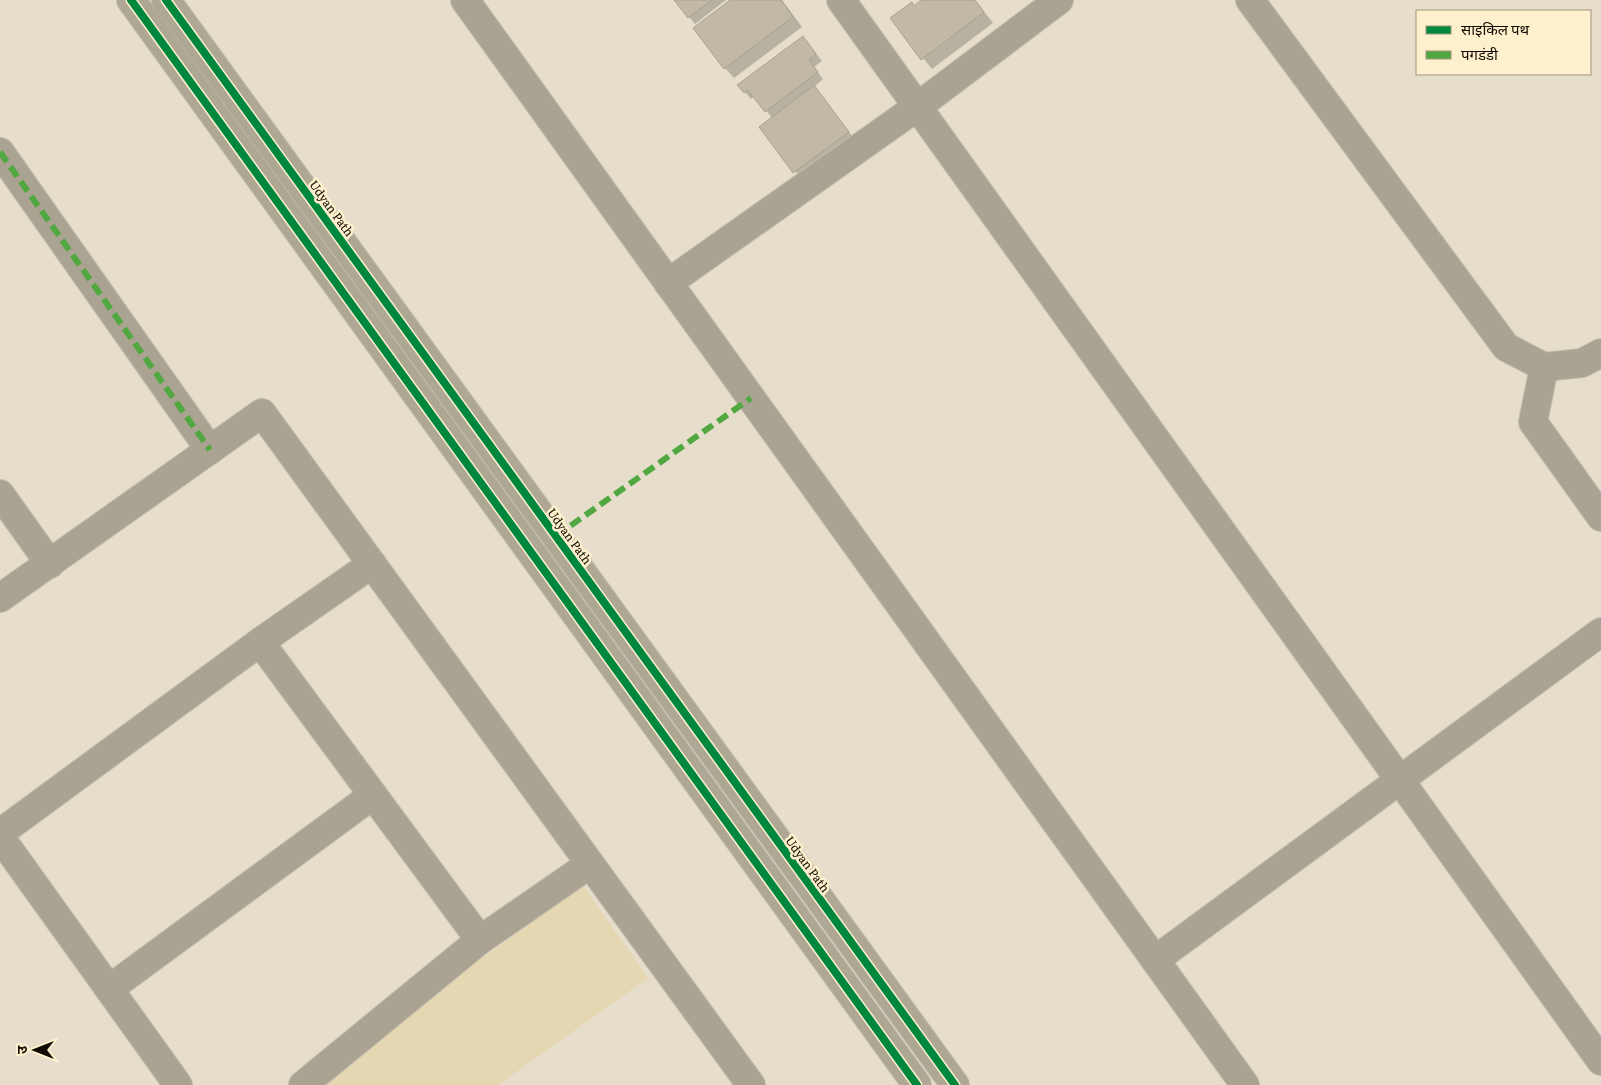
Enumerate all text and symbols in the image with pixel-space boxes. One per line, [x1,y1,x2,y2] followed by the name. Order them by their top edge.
[1416,10,1591,75] legend
[1461,17,1529,40] text: साइकिल पथ
[1461,42,1499,65] text: पगडंडी
[305,176,359,240] street label: Udyan Path
[543,504,597,568] street label: Udyan Path
[781,832,835,896] street label: Udyan Path
[10,1025,60,1075] north arrow
[11,1045,31,1054] text: उ

